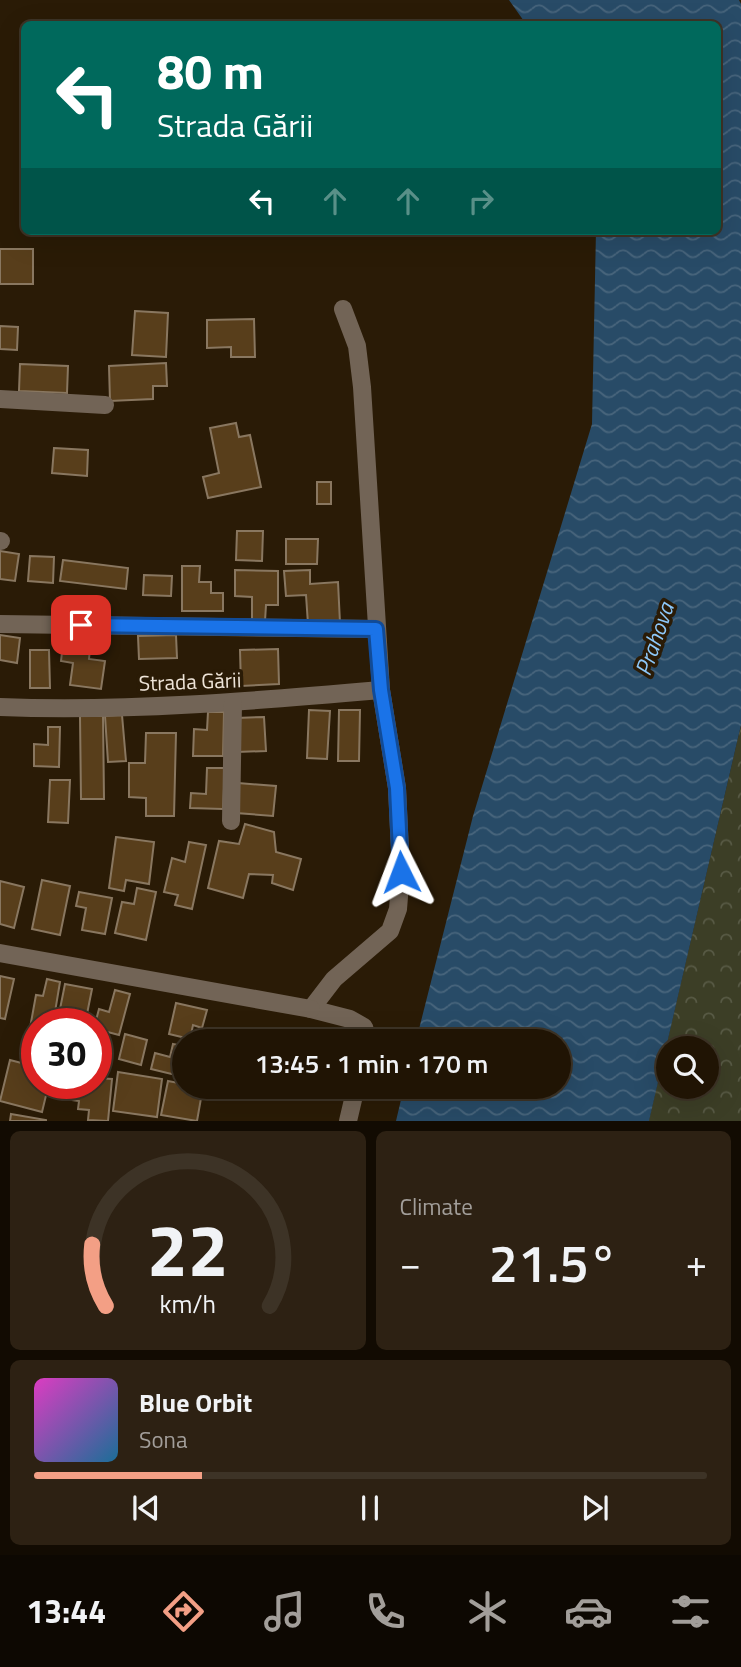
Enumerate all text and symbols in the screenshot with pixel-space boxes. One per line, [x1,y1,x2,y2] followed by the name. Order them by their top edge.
[157,33,264,108] text: 80 m
[42,49,133,140] icon: left
[157,101,313,149] text: Strada Gării
[243,182,281,220] icon: left
[316,182,354,220] icon: ahead
[389,182,427,220] icon: ahead
[462,182,500,220] icon: right
[51,595,111,655] pin
[625,596,683,680] water label: Prahova
[62,606,100,644] icon: arrive
[138,663,242,699] street label: Strada Gării
[364,835,438,909] position arrow
[21,1008,112,1099] speed limit sign: 30
[656,1036,719,1099] map controls
[656,1036,719,1099] button: search
[255,1044,488,1083] text: 13:45 · 1 min · 170 m
[400,1189,473,1224] text: Climate
[147,1195,229,1305] text: 22
[489,1223,618,1302] text: 21.5°
[400,1234,421,1292] text: −
[686,1234,707,1292] text: +
[159,1285,216,1323] text: km/h
[139,1383,252,1422] text: Blue Orbit
[139,1422,187,1457] text: Sona
[127,1489,165,1527] icon: previous
[351,1489,389,1527] icon: pause
[576,1489,614,1527] icon: next
[26,1587,106,1635] text: 13:44
[159,1587,208,1636] icon: directions
[260,1587,309,1636] icon: music
[361,1587,410,1636] icon: phone
[463,1587,512,1636] icon: climate
[564,1587,613,1636] icon: car
[666,1587,715,1636] icon: filters

